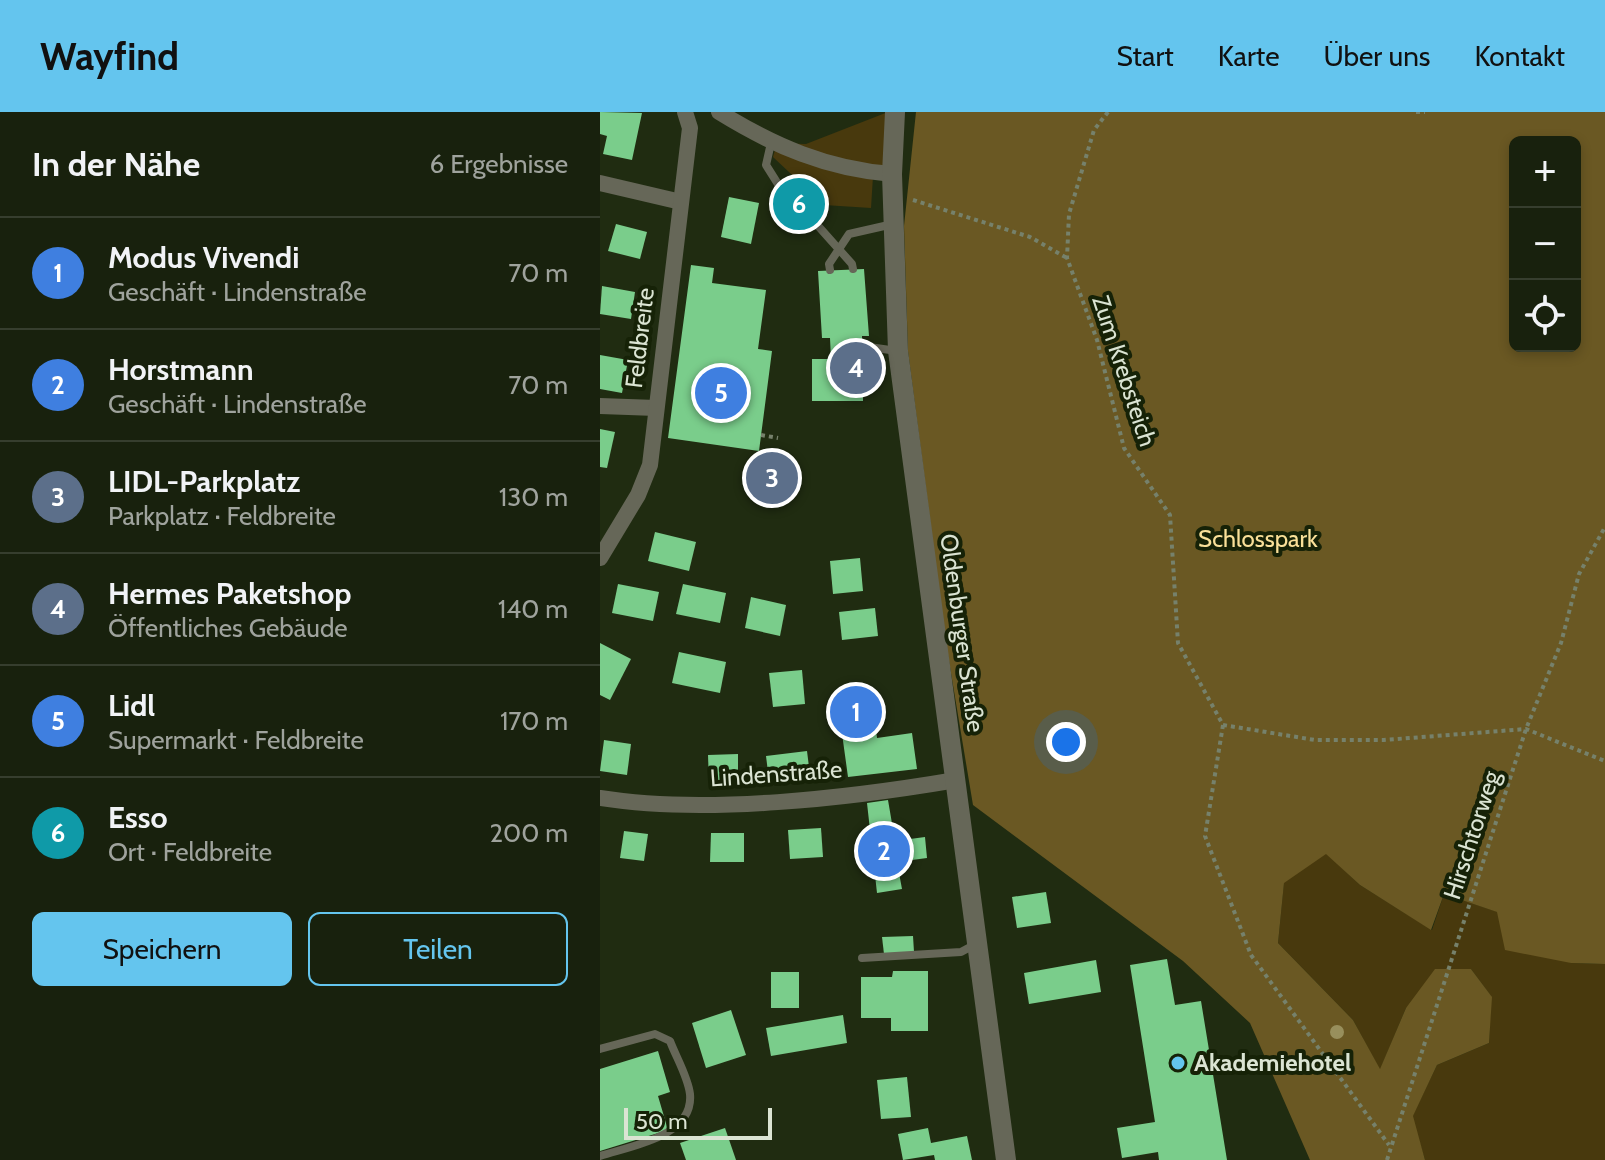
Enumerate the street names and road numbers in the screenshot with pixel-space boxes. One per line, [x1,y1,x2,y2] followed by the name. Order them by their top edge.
[619,286,660,390] street label: Feldbreite
[1086,292,1163,450] street label: Zum Krebsteich
[934,532,991,734] street label: Oldenburger Straße
[709,754,843,793] street label: Lindenstraße
[1437,766,1506,903] street label: Hirschtorweg

